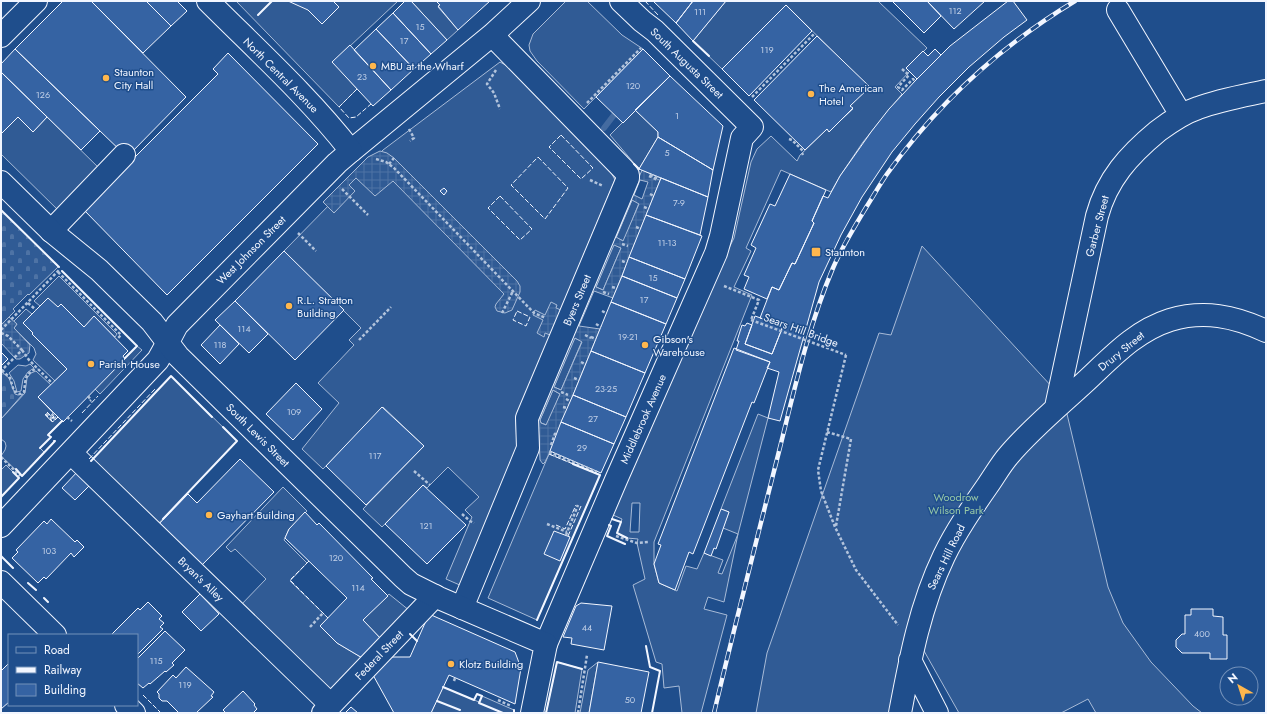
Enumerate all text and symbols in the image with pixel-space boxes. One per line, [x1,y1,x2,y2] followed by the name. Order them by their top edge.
[948,4,962,17] house number: 112
[694,5,706,18] house number: 111
[415,20,425,33] house number: 15
[647,24,727,102] street label: South Augusta Street
[240,34,323,117] street label: North Central Avenue
[400,34,409,47] house number: 17
[760,43,774,56] house number: 119
[381,58,465,74] place label: MBU at the Wharf
[368,61,378,71] marker: MBU at the Wharf
[114,64,154,93] place label: Staunton City Hall
[357,70,367,83] house number: 23
[101,73,111,83] marker: Staunton City Hall
[626,79,641,92] house number: 120
[819,80,883,109] place label: The American Hotel
[36,88,50,101] house number: 126
[806,89,816,99] marker: The American Hotel
[675,109,679,122] house number: 1
[664,146,670,159] house number: 5
[1081,193,1113,258] street label: Garber Street
[673,196,685,209] house number: 7-9
[213,212,289,288] street label: West Johnson Street
[658,236,677,249] house number: 11-13
[825,244,865,260] place label: Staunton
[810,246,822,258] marker: Staunton
[648,271,658,284] house number: 15
[559,272,595,328] street label: Byers Street
[297,292,353,321] place label: R.L. Stratton Building
[640,293,649,306] house number: 17
[284,301,294,311] marker: R.L. Stratton Building
[761,309,841,351] street label: Sears Hill Bridge
[237,322,251,335] house number: 114
[1094,327,1148,375] street label: Drury Street
[618,330,638,343] house number: 19-21
[653,331,705,360] place label: Gibson's Warehouse
[213,338,227,351] house number: 118
[640,340,650,350] marker: Gibson's Warehouse
[99,356,160,372] place label: Parish House
[86,359,96,369] marker: Parish House
[616,371,670,466] street label: Middlebrook Avenue
[595,382,617,395] house number: 23-25
[223,400,294,471] street label: South Lewis Street
[287,405,301,418] house number: 109
[588,412,598,425] house number: 27
[577,441,587,454] house number: 29
[369,449,382,462] house number: 117
[928,489,984,518] park label: Woodrow Wilson Park
[217,507,295,523] place label: Gayhart Building
[204,510,214,520] marker: Gayhart Building
[419,519,433,532] house number: 121
[923,521,969,593] street label: Sears Hill Road
[42,544,56,557] house number: 103
[329,551,344,564] house number: 120
[174,553,228,605] street label: Bryan's Alley
[351,581,365,594] house number: 114
[582,621,592,634] house number: 44
[351,626,407,684] street label: Federal Street
[1194,627,1211,640] house number: 400
[8,634,138,706] legend
[44,641,70,659] text: Road
[149,654,163,667] house number: 115
[459,656,523,672] place label: Klotz Building
[446,659,456,669] marker: Klotz Building
[44,661,82,679] text: Railway
[1219,666,1259,706] north arrow
[1224,669,1241,687] text: N
[178,678,192,691] house number: 119
[44,681,86,699] text: Building
[625,693,636,706] house number: 50

